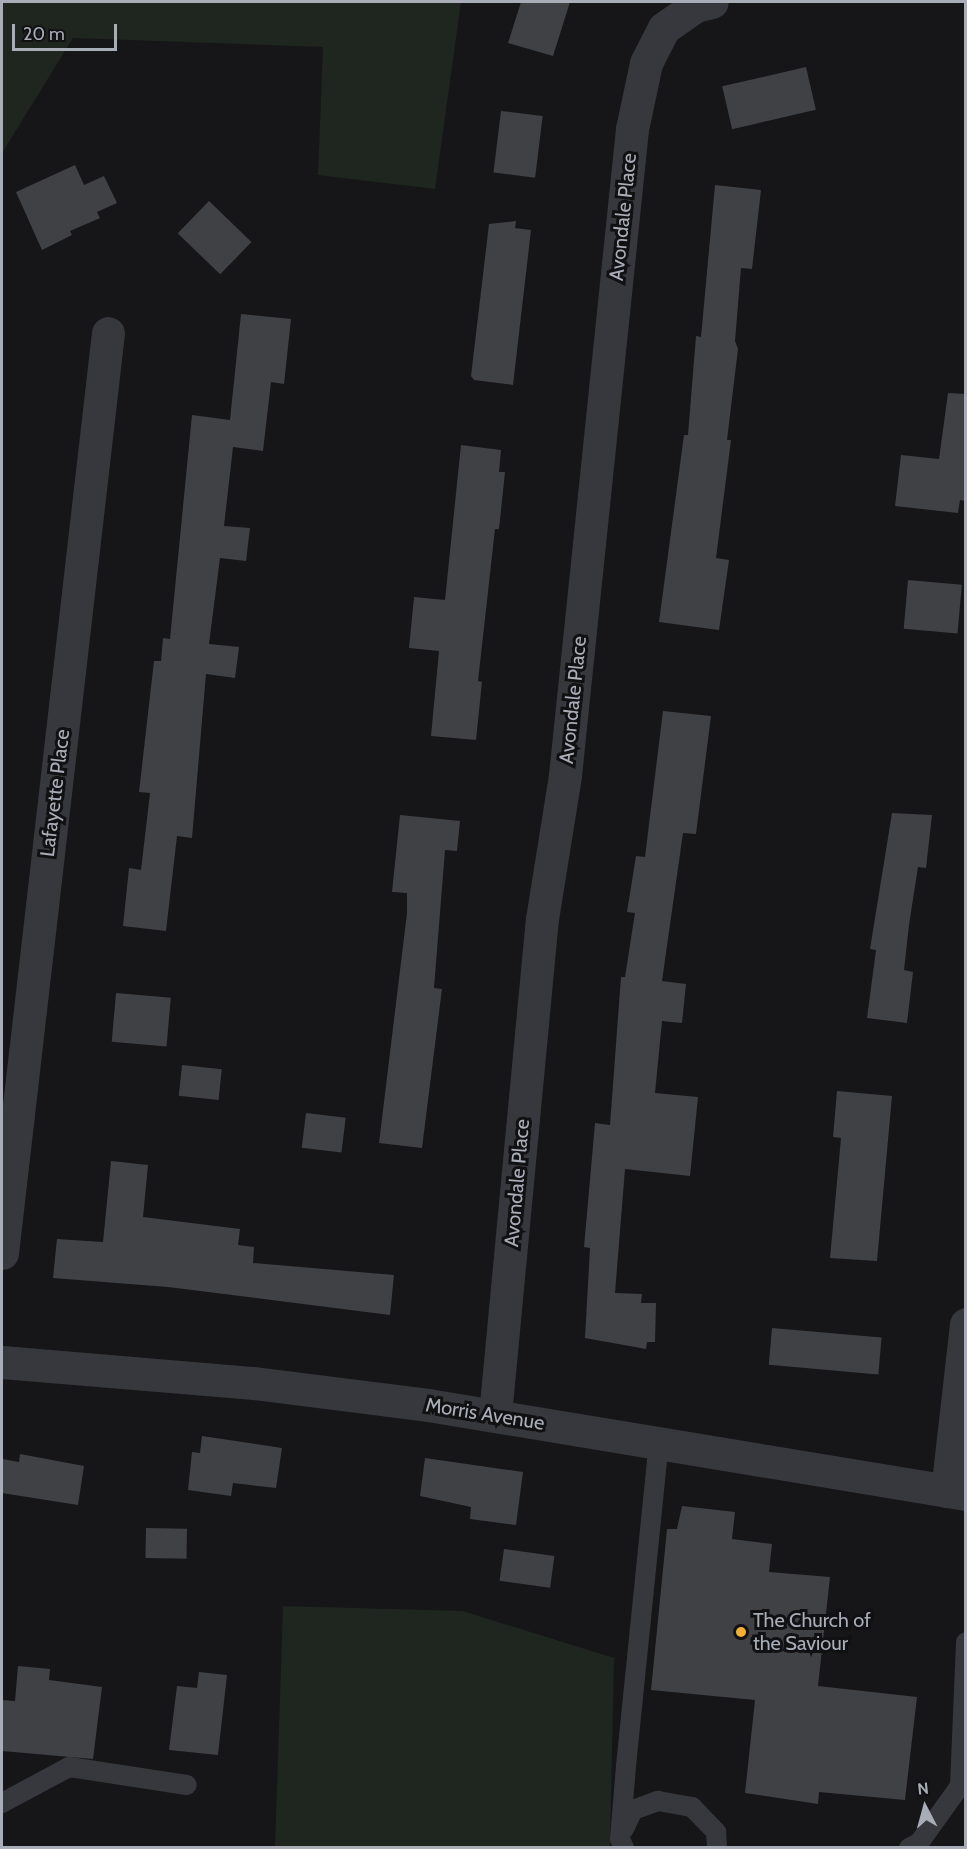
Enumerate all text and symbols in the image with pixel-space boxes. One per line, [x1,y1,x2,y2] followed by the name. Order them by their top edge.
[15,12,120,50] scale bar
[23,23,65,45] text: 20 m
[604,152,642,282] street label: Avondale Place
[554,635,592,765] street label: Avondale Place
[35,728,75,858] street label: Lafayette Place
[499,1118,535,1248] street label: Avondale Place
[424,1393,546,1435] street label: Morris Avenue
[753,1608,871,1655] place label: The Church of the Saviour
[734,1625,748,1639] marker: The Church of the Saviour
[895,1777,955,1837] north arrow
[916,1779,930,1799] text: N

